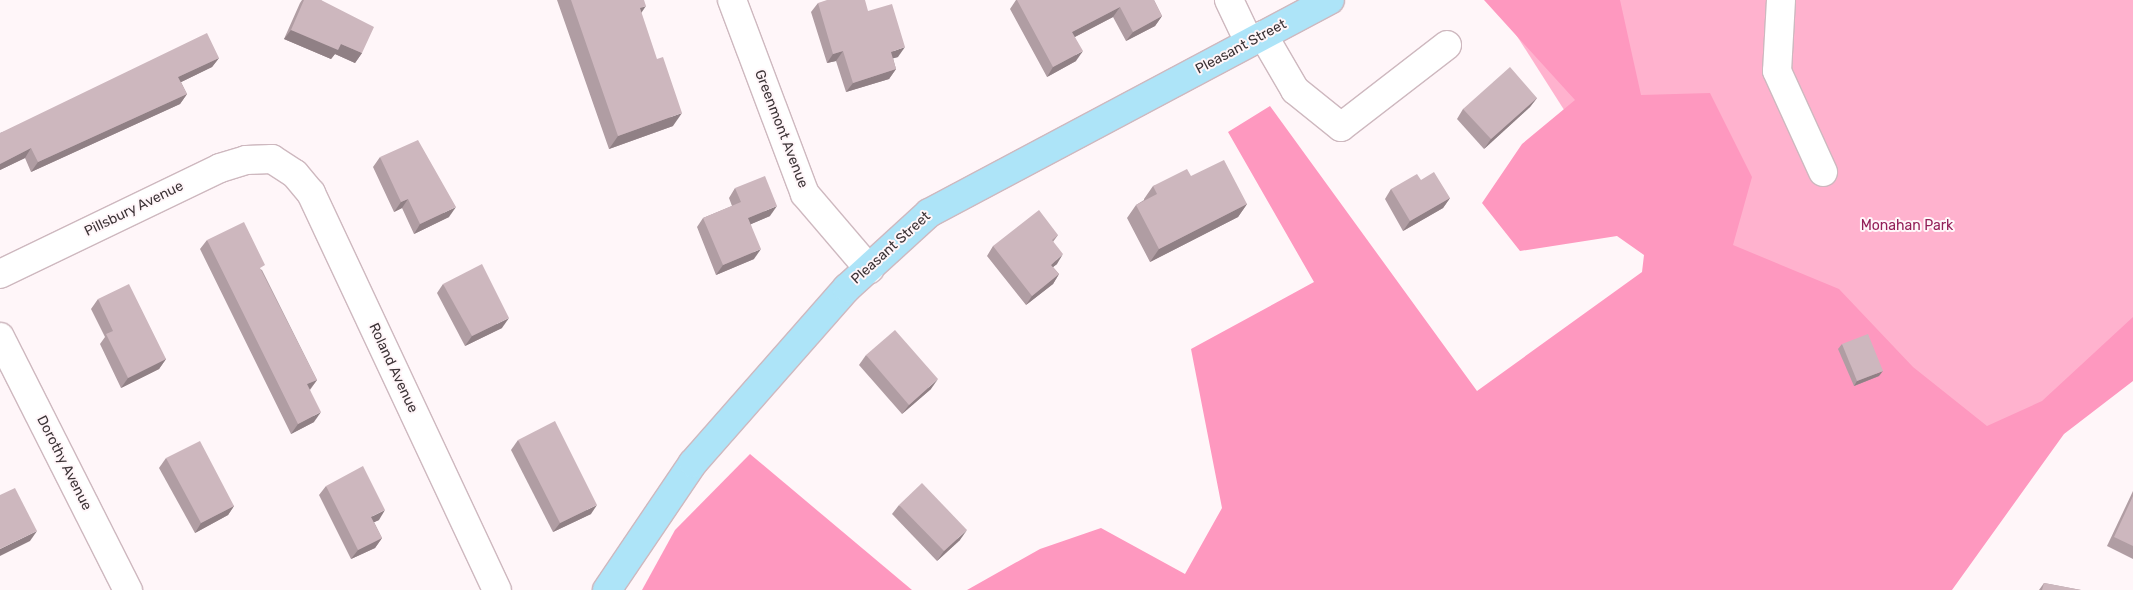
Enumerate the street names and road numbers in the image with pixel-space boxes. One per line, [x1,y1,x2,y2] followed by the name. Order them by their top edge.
[1193,16,1289,78] street label: Pleasant Street
[751,67,811,191] street label: Greenmont Avenue
[82,178,186,240] street label: Pillsbury Avenue
[848,208,934,288] street label: Pleasant Street
[365,320,421,416] street label: Roland Avenue
[33,412,95,514] street label: Dorothy Avenue

